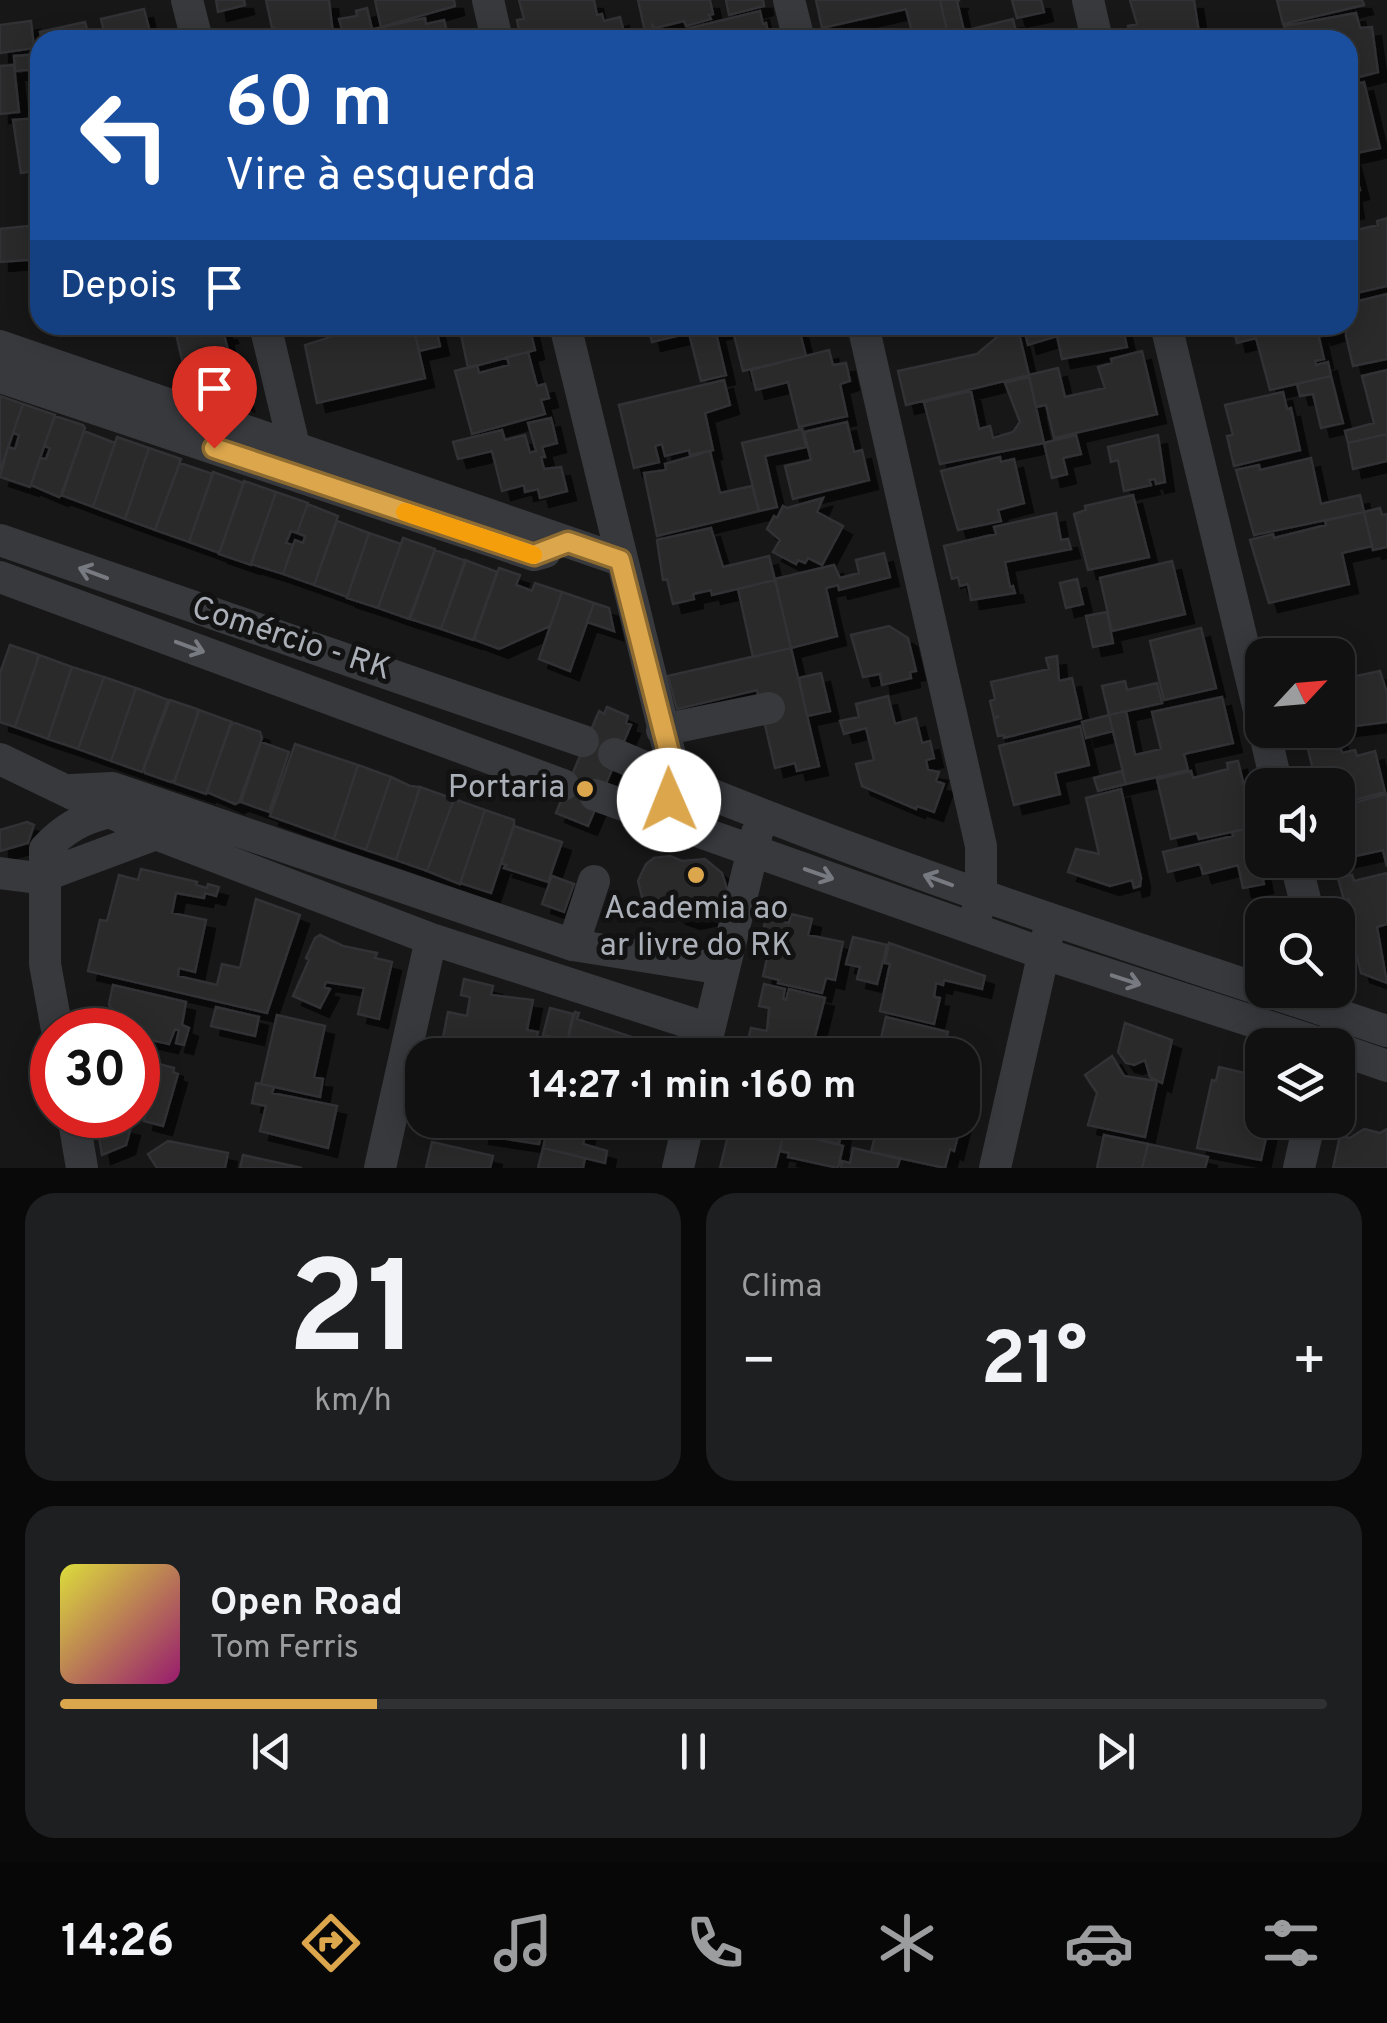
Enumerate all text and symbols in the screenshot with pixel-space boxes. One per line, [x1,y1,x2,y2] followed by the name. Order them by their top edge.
[225,62,393,151] text: 60 m
[60,70,190,200] icon: left
[225,149,536,206] text: Vire à esquerda
[197,260,252,315] icon: arrive
[60,263,177,312] text: Depois
[172,346,257,449] pin
[187,361,242,416] icon: arrive
[79,563,110,581] one-way arrow
[186,589,396,691] street label: Comércio - RK
[1245,638,1355,748] north arrow
[1245,638,1355,1138] map controls
[174,639,205,657] one-way arrow
[617,748,721,852] position arrow
[1245,768,1355,878] button: sound
[448,769,565,809] place label: Portaria
[574,778,596,800] marker: Portaria
[685,864,707,886] marker: Academia ao ar livre do RK
[803,866,834,884] one-way arrow
[924,870,955,888] one-way arrow
[600,890,792,967] place label: Academia ao ar livre do RK
[1245,898,1355,1008] button: search
[1110,973,1142,991] one-way arrow
[30,1008,160,1138] speed limit sign: 30
[1245,1028,1355,1138] button: layers
[529,1063,856,1112] text: 14:27 · 1 min · 160 m
[287,1234,419,1399] text: 21
[741,1268,822,1308] text: Clima
[980,1316,1088,1411] text: 21°
[741,1329,776,1399] text: −
[1292,1329,1327,1399] text: +
[314,1382,392,1422] text: km/h
[210,1580,403,1629] text: Open Road
[210,1629,359,1669] text: Tom Ferris
[244,1724,299,1779] icon: previous
[666,1724,721,1779] icon: pause
[1088,1724,1143,1779] icon: next
[296,1908,366,1978] icon: directions
[488,1908,558,1978] icon: music
[680,1908,750,1978] icon: phone
[872,1908,942,1978] icon: climate
[1064,1908,1134,1978] icon: car
[1256,1908,1326,1978] icon: filters
[61,1915,174,1972] text: 14:26

